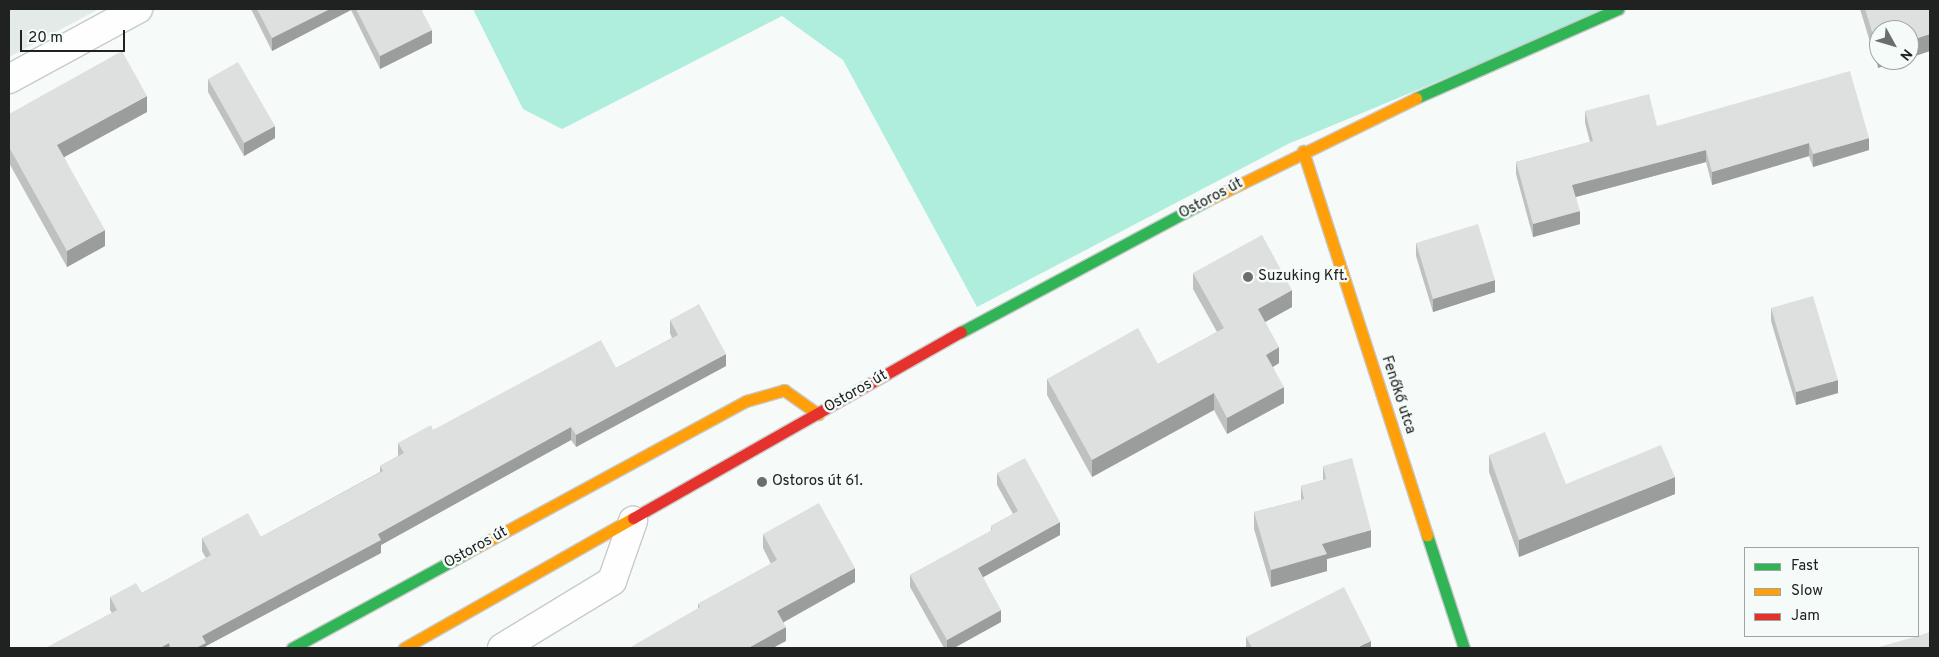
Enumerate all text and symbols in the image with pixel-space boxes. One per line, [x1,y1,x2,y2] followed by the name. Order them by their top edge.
[22,20,128,52] scale bar
[1869,20,1919,70] north arrow
[28,29,63,48] text: 20 m
[1895,45,1915,63] text: N
[1176,175,1246,223] street label: Ostoros út
[1258,268,1347,286] place label: Suzuking Kft.
[1242,271,1254,283] marker: Suzuking Kft.
[1377,354,1419,436] street label: Fenőkő utca
[821,367,891,417] street label: Ostoros út
[772,473,863,491] place label: Ostoros út 61.
[756,476,768,488] marker: Ostoros út 61.
[441,523,511,573] street label: Ostoros út
[1744,547,1919,637] legend
[1791,557,1819,576] text: Fast
[1791,582,1823,601] text: Slow
[1791,607,1820,626] text: Jam

